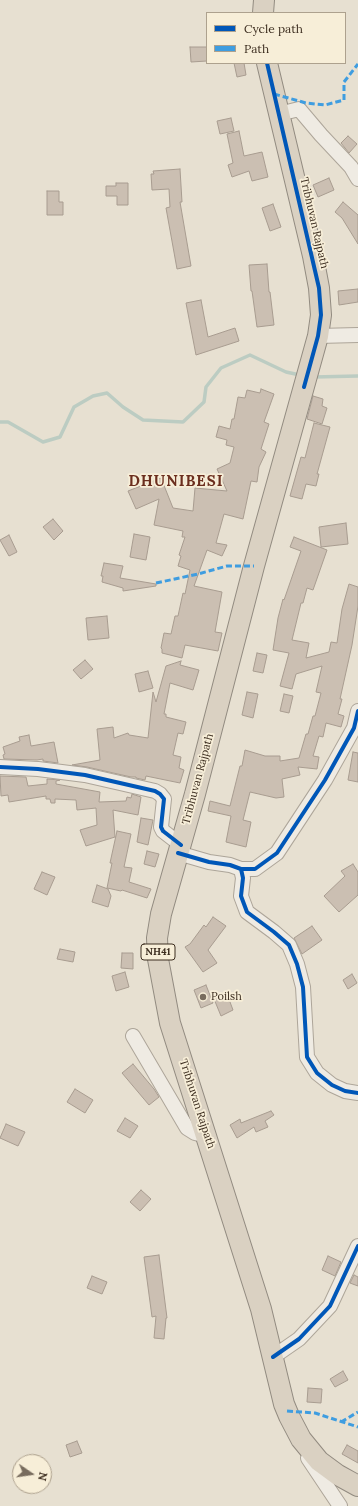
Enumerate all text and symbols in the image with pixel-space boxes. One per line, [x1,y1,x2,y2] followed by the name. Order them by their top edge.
[206,12,346,64] legend
[244,21,303,36] text: Cycle path
[244,41,269,56] text: Path
[297,176,331,270] street label: Tribhuvan Rajpath
[129,473,223,491] district label: DHUNIBESI
[180,732,216,826] street label: Tribhuvan Rajpath
[141,944,175,960] road number: NH41
[211,990,242,1004] place label: Poilsh
[198,992,208,1002] marker: Poilsh
[176,1058,218,1150] street label: Tribhuvan Rajpath
[12,1454,52,1494] north arrow
[35,1471,50,1482] text: N

